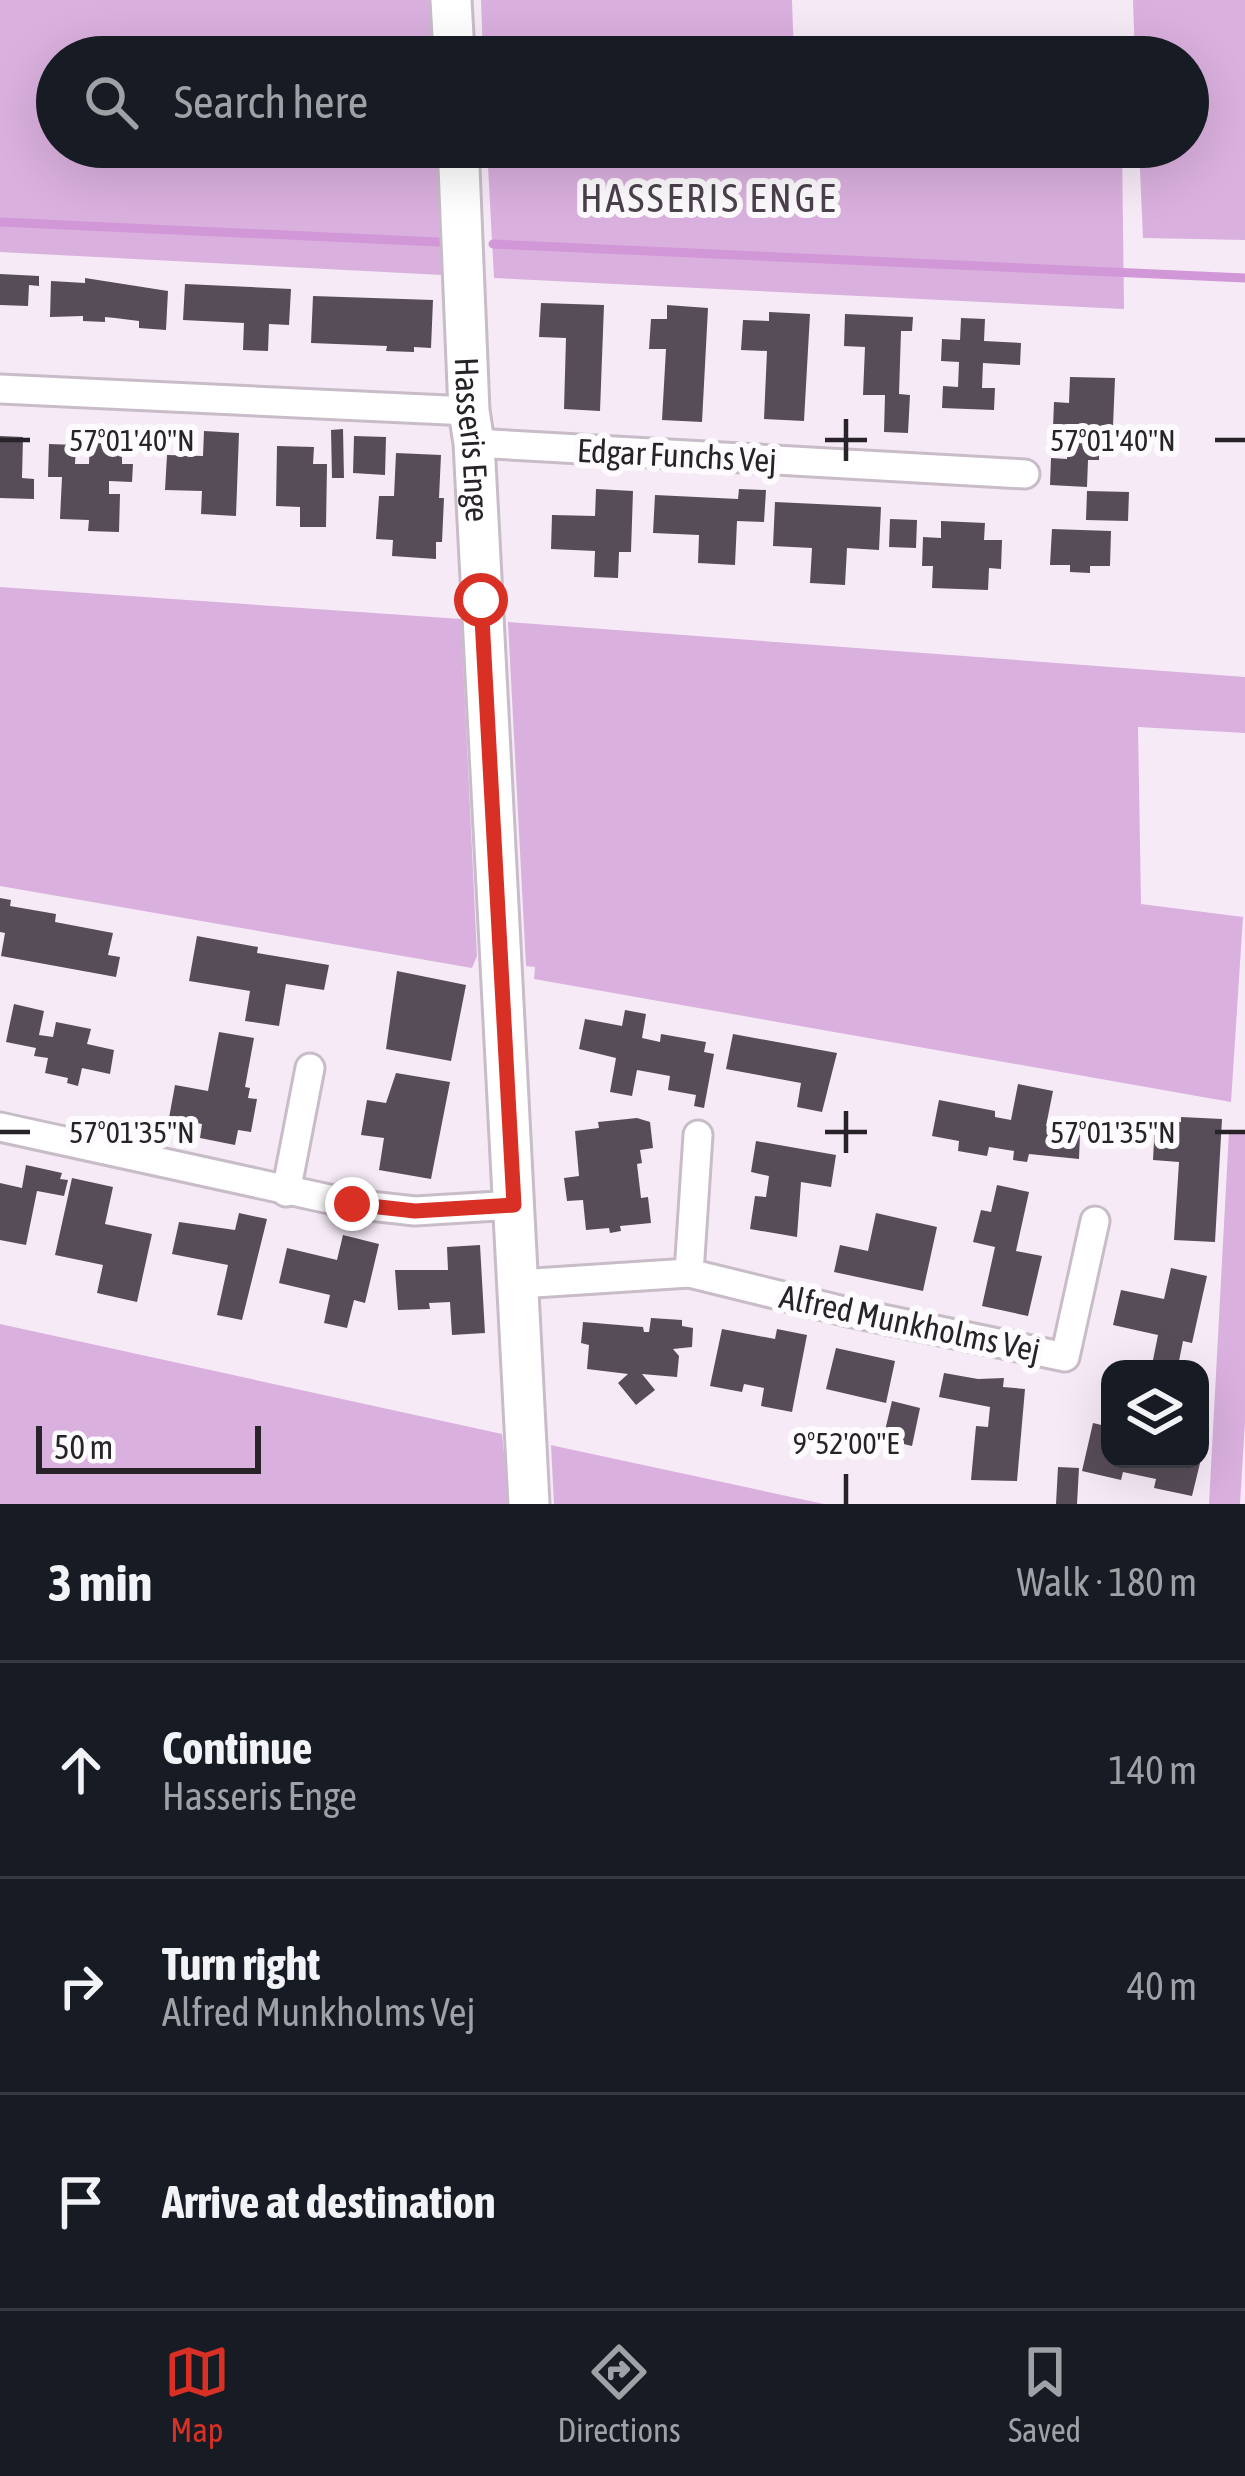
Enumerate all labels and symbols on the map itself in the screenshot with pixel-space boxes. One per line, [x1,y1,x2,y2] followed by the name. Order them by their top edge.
[580,176,838,220] district label: HASSERIS ENGE
[448,357,497,523] street label: Hasseris Enge
[69,423,195,457] text: 57°01'40"N
[1050,423,1176,457] text: 57°01'40"N
[576,431,778,479] street label: Edgar Funchs Vej
[454,573,508,627] route start
[69,1115,195,1149] text: 57°01'35"N
[1050,1115,1176,1149] text: 57°01'35"N
[325,1177,379,1231] route end
[776,1277,1044,1369] street label: Alfred Munkholms Vej
[36,1420,261,1473] scale bar
[793,1426,899,1460] text: 9°52'00"E

